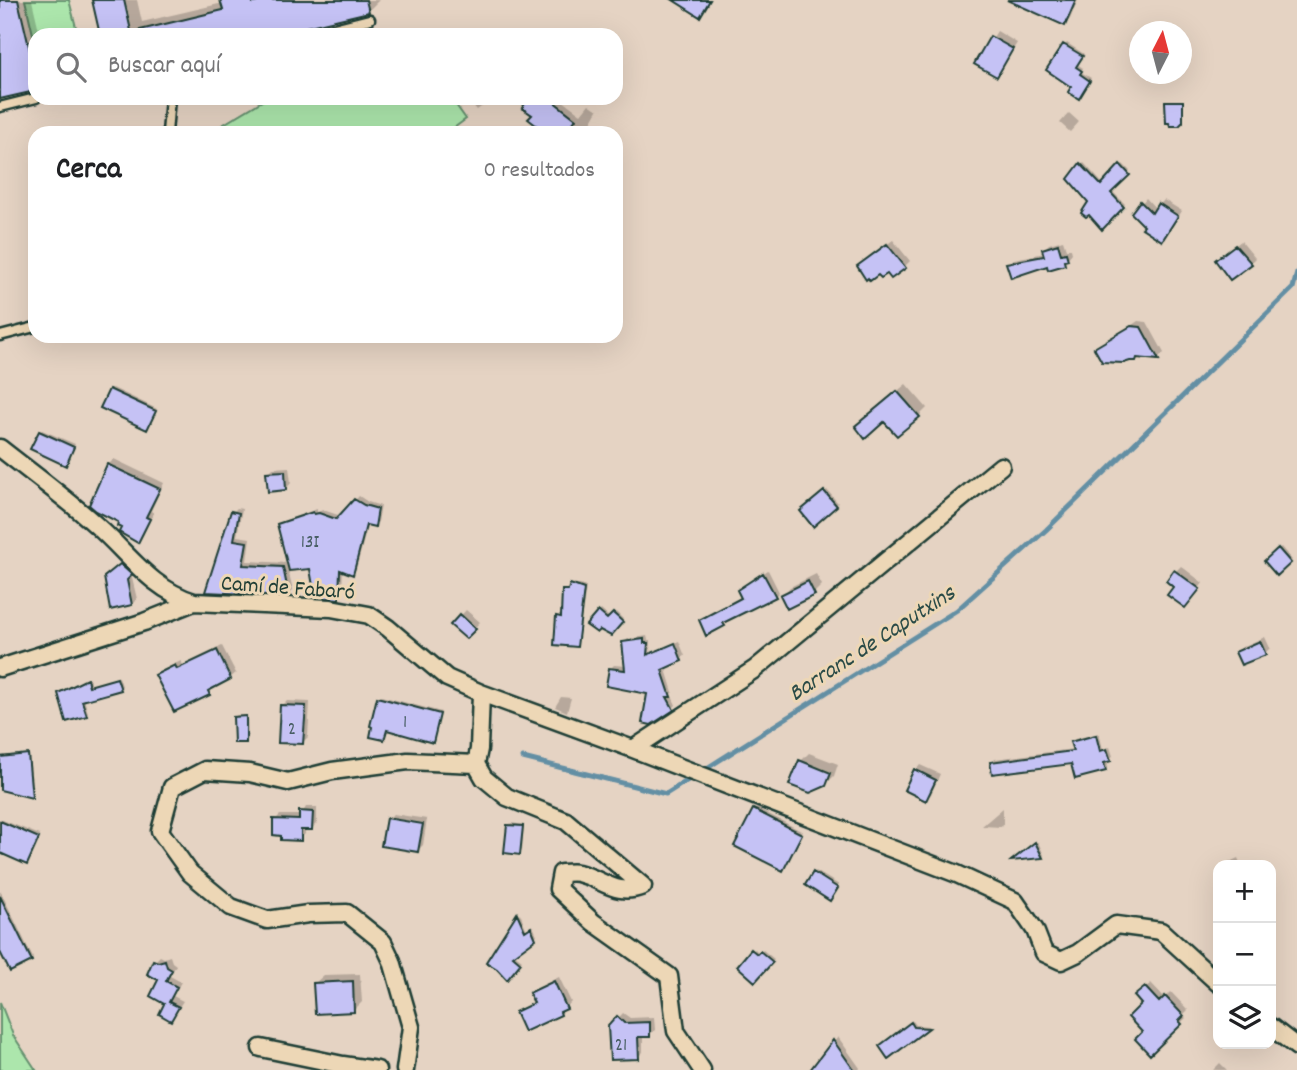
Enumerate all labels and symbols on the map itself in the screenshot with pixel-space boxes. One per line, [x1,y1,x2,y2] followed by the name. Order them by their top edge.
[1129,21,1192,84] north arrow
[301,530,319,557] house number: 13I
[220,568,356,611] street label: Camí de Fabaró
[782,577,964,711] water label: Barranc de Caputxins
[403,710,407,737] house number: 1
[288,717,296,744] house number: 2
[615,1033,627,1060] house number: 21

